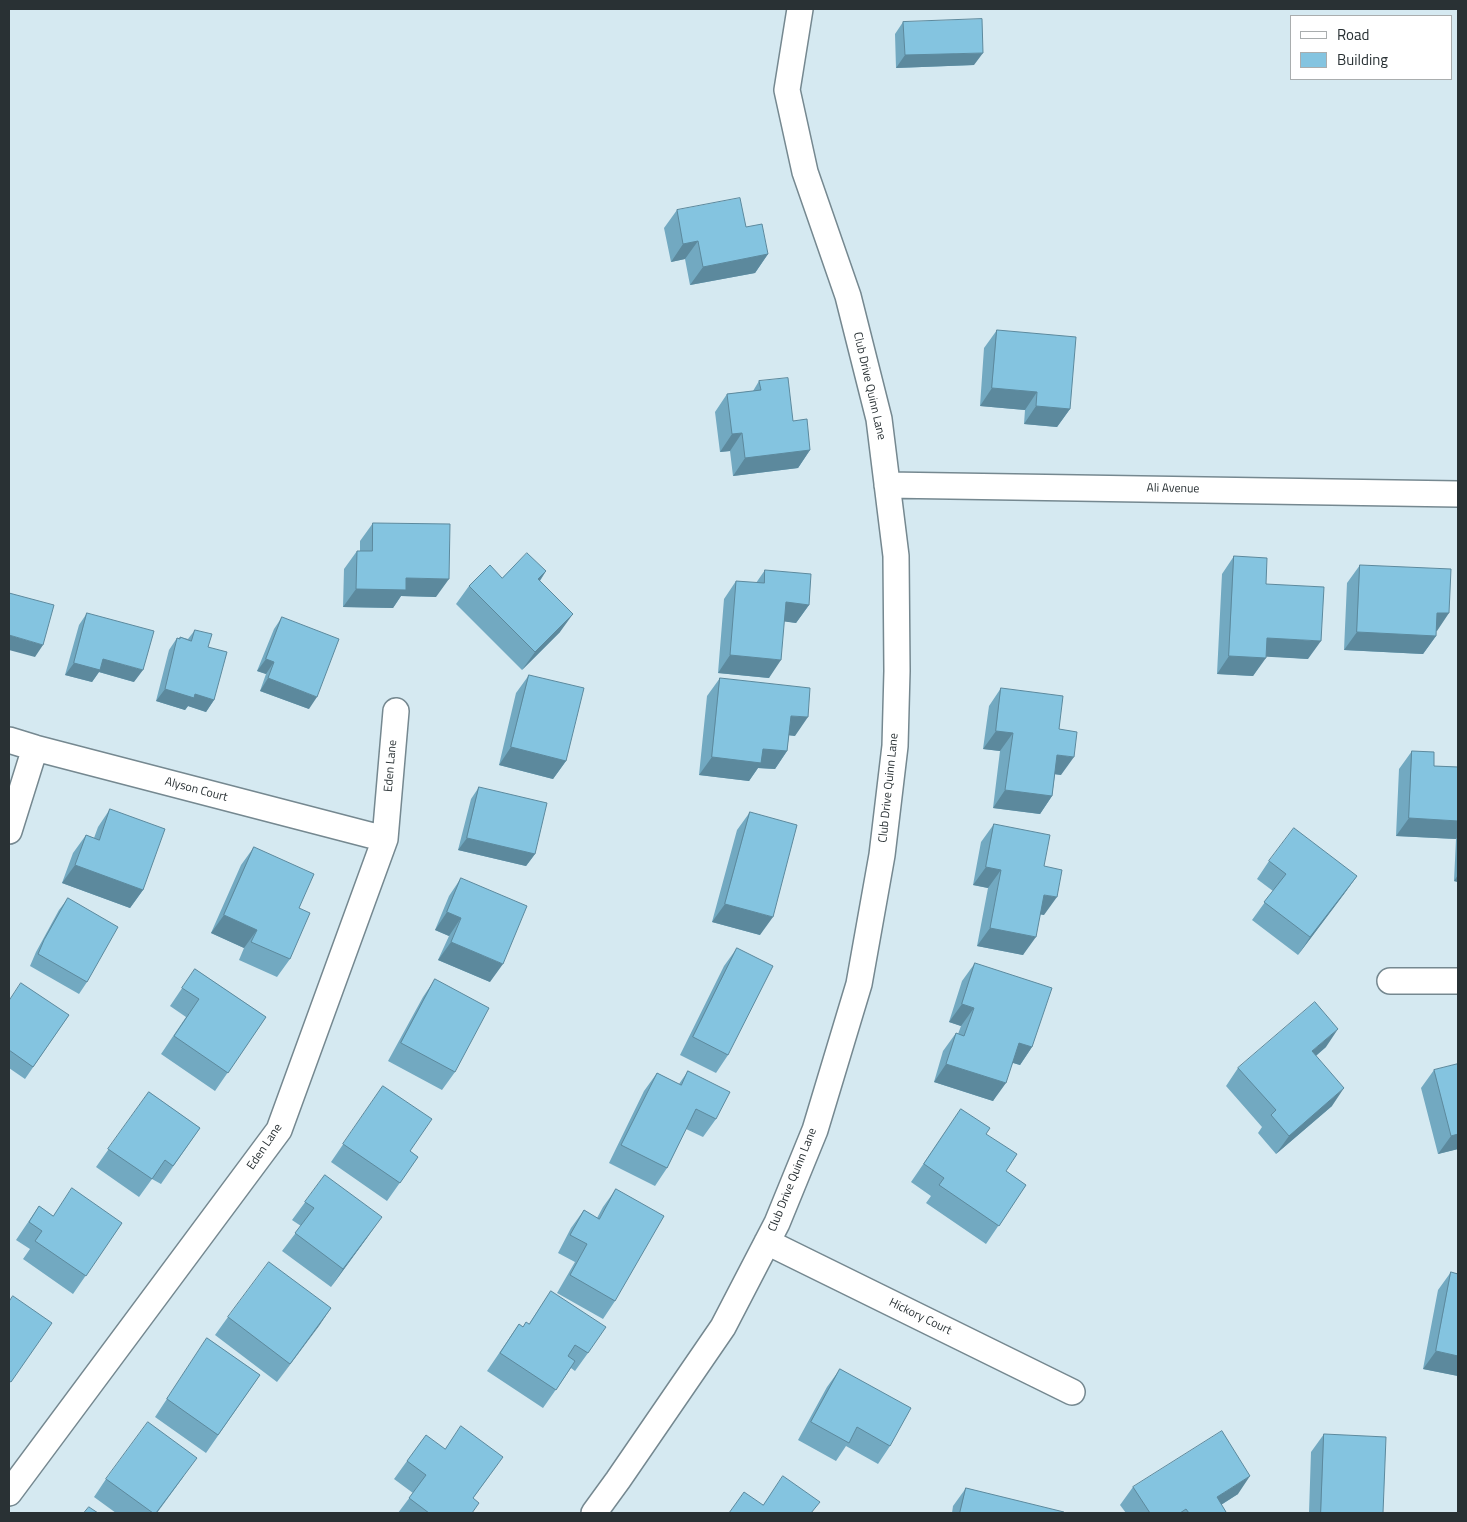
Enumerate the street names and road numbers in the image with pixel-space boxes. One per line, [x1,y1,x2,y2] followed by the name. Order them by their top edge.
[850,331,888,441] street label: Club Drive Quinn Lane
[1147,481,1199,497] street label: Ali Avenue
[876,732,902,844] street label: Club Drive Quinn Lane
[382,739,400,793] street label: Eden Lane
[163,775,229,805] street label: Alyson Court
[244,1121,286,1173] street label: Eden Lane
[766,1126,820,1234] street label: Club Drive Quinn Lane
[886,1296,954,1338] street label: Hickory Court

